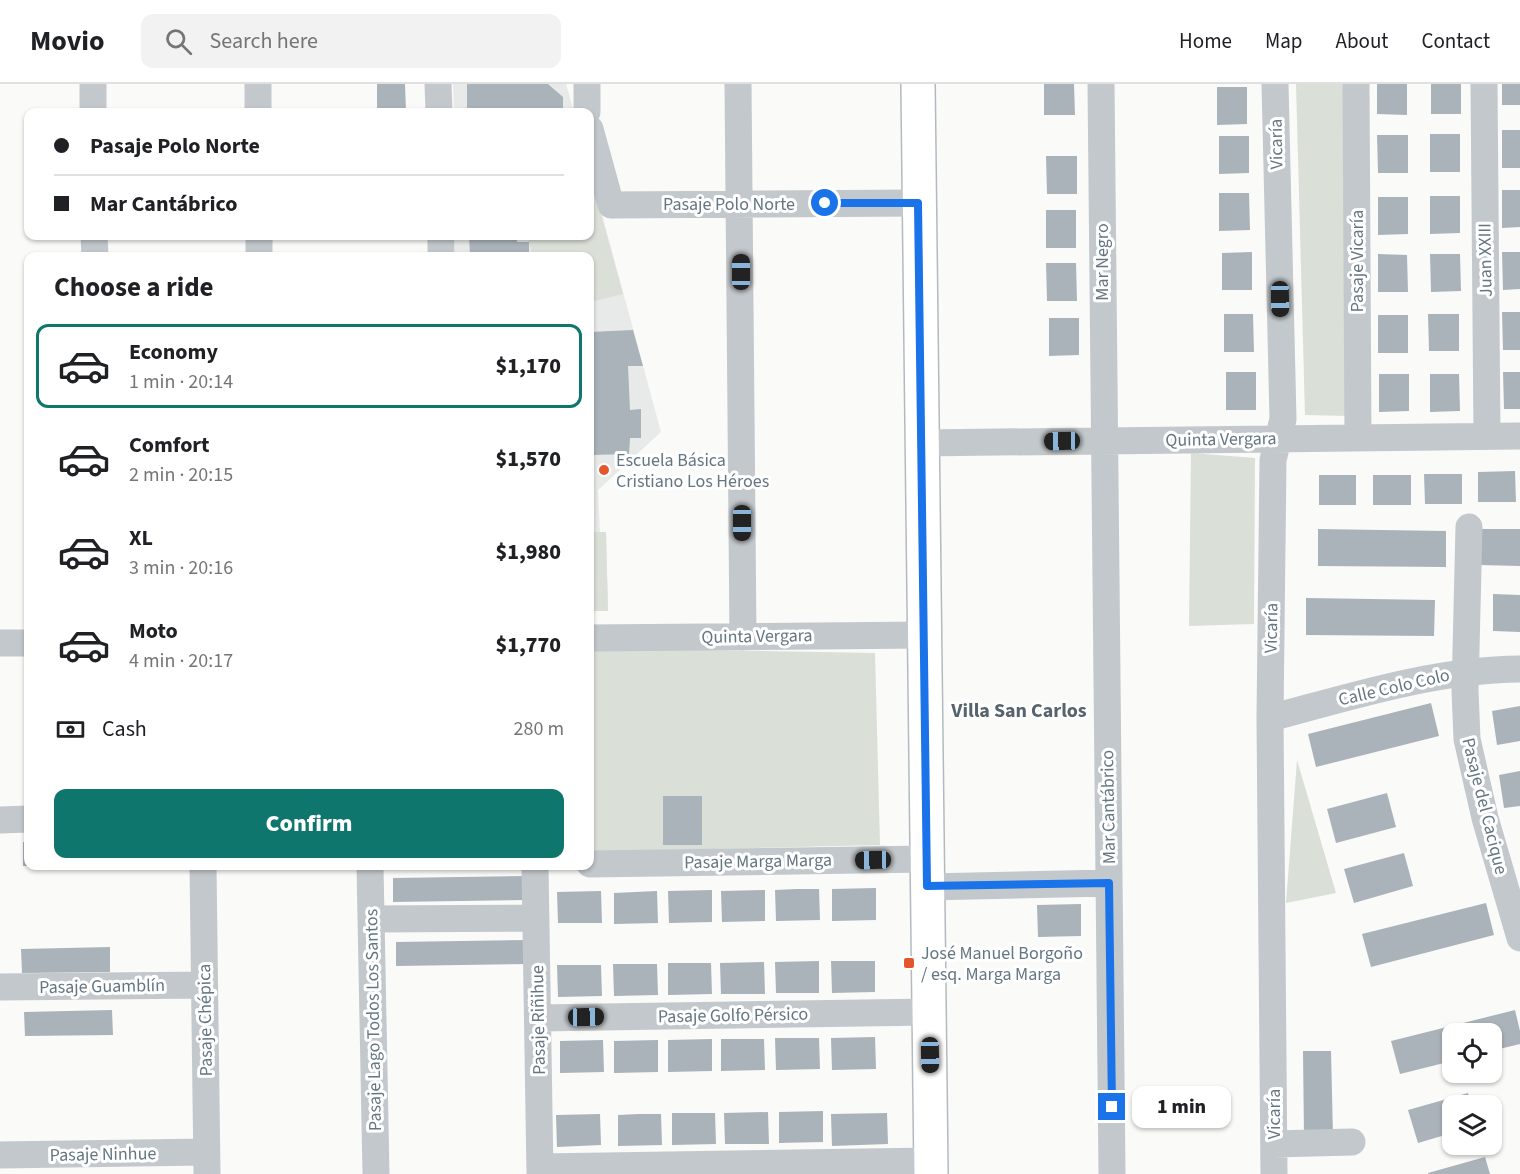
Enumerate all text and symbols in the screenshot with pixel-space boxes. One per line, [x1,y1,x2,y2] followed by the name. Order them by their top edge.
[141,14,561,68] search box
[30,21,105,61] text: Movio
[162,25,195,58] icon: search
[210,25,318,57] text: Search here
[1179,26,1232,56] text: Home
[1265,26,1303,56] text: Map
[1336,26,1388,56] text: About
[1421,26,1490,56] text: Contact
[1264,119,1289,169] street label: Vicaría
[90,130,260,162] text: Pasaje Polo Norte
[90,188,237,220] text: Mar Cantábrico
[811,189,838,216] route start
[663,192,795,217] street label: Pasaje Polo Norte
[1345,210,1370,312] street label: Pasaje Vicaría
[1090,223,1115,301] street label: Mar Negro
[1472,223,1499,297] street label: Juan XXIII
[732,254,750,290] car
[54,268,214,307] text: Choose a ride
[1271,281,1289,317] car
[129,336,218,368] text: Economy
[57,339,111,393] icon: car
[495,350,561,382] text: $1,170
[129,368,233,396] text: 1 min · 20:14
[1165,426,1277,453] street label: Quinta Vergara
[129,429,210,461] text: Comfort
[57,432,111,486] icon: car
[1044,432,1080,450] car
[495,443,561,475] text: $1,570
[616,448,769,494] place label: Escuela Básica Cristiano Los Héroes
[129,461,233,489] text: 2 min · 20:15
[597,463,611,477] marker: Escuela Básica Cristiano Los Héroes
[733,505,751,541] car
[129,522,153,554] text: XL
[57,525,111,579] icon: car
[495,536,561,568] text: $1,980
[129,554,233,582] text: 3 min · 20:16
[1259,603,1284,653] street label: Vicaría
[129,615,178,647] text: Moto
[57,618,111,672] icon: car
[701,623,813,650] street label: Quinta Vergara
[495,629,561,661] text: $1,770
[129,647,233,675] text: 4 min · 20:17
[1336,663,1452,712] street label: Calle Colo Colo
[950,697,1087,725] district label: Villa San Carlos
[54,713,87,746] icon: cash
[102,713,147,745] text: Cash
[514,715,564,743] text: 280 m
[1455,735,1514,877] street label: Pasaje del Cacique
[1095,750,1122,864] street label: Mar Cantábrico
[54,789,564,858] button: Confirm
[684,848,832,875] street label: Pasaje Marga Marga
[855,851,891,869] car
[359,909,388,1131] street label: Pasaje Lago Todos Los Santos
[921,941,1083,987] place label: José Manuel Borgoño / esq. Marga Marga
[902,956,916,970] marker: José Manuel Borgoño / esq. Marga Marga
[192,963,219,1077] street label: Pasaje Chépica
[525,965,552,1075] street label: Pasaje Riñihue
[39,973,165,1000] street label: Pasaje Guamblín
[658,1002,808,1029] street label: Pasaje Golfo Pérsico
[568,1008,604,1026] car
[1442,1023,1502,1155] map controls
[1442,1023,1502,1083] button: locate
[921,1037,939,1073] car
[1133,1086,1232,1128] callout: 1 min
[1262,1089,1287,1139] street label: Vicaría
[1098,1093,1125,1120] route end
[1157,1093,1206,1121] text: 1 min
[1442,1095,1502,1155] button: layers
[50,1141,157,1168] street label: Pasaje Ninhue

